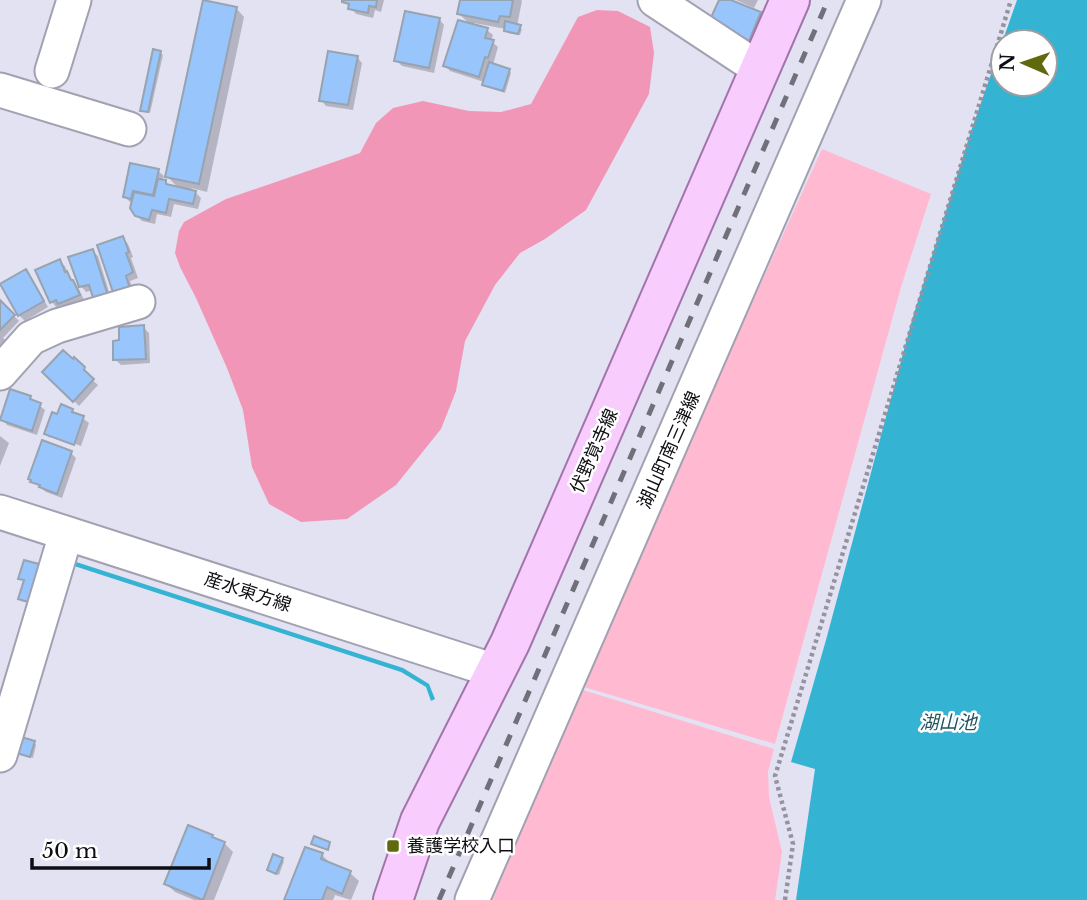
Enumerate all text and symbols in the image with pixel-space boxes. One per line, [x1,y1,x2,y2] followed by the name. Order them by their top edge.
[989,28,1059,98] north arrow
[996,53,1019,72] text: N
[633,388,705,512] street label: 湖山町南三津線
[566,405,622,497] street label: 伏野覚寺線
[202,568,294,616] street label: 産水東方線
[919,711,978,734] water label: 湖山池
[32,827,208,871] scale bar
[407,835,515,857] place label: 養護学校入口
[42,838,98,864] text: 50 m
[385,838,401,854] marker: 養護学校入口

